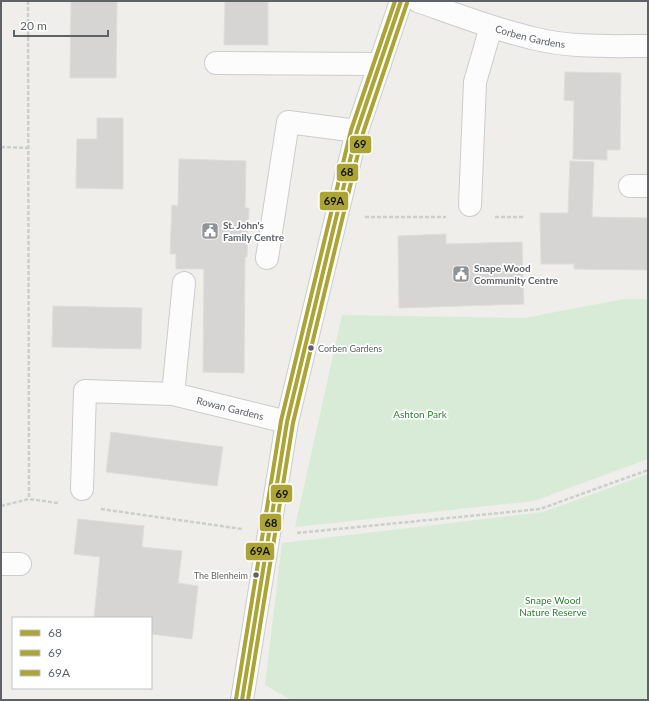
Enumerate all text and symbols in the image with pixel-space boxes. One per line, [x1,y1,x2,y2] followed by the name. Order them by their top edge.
[14,12,108,38] scale bar
[20,18,47,33] text: 20 m
[494,22,566,50] street label: Corben Gardens
[349,135,372,154] line badge: 69
[354,137,366,150] text: 69
[336,163,359,182] line badge: 68
[341,165,353,178] text: 68
[319,191,349,211] line badge: 69A
[324,194,345,207] text: 69A
[223,219,285,243] place label: St. John's Family Centre
[200,221,220,241] public building icon: St. John's Family Centre
[474,262,559,286] place label: Snape Wood Community Centre
[451,264,471,284] public building icon: Snape Wood Community Centre
[306,343,316,353] marker: Corben Gardens
[318,343,382,354] place label: Corben Gardens
[195,394,265,422] street label: Rowan Gardens
[393,408,448,420] park label: Ashton Park
[270,484,293,503] line badge: 69
[276,487,288,500] text: 69
[259,513,282,532] line badge: 68
[265,516,277,529] text: 68
[245,542,275,561] line badge: 69A
[250,544,271,557] text: 69A
[194,570,248,581] place label: The Blenheim
[251,570,261,580] marker: The Blenheim
[519,594,587,618] park label: Snape Wood Nature Reserve
[12,617,152,689] legend
[48,625,62,640] text: 68
[48,645,62,660] text: 69
[48,665,71,680] text: 69A

